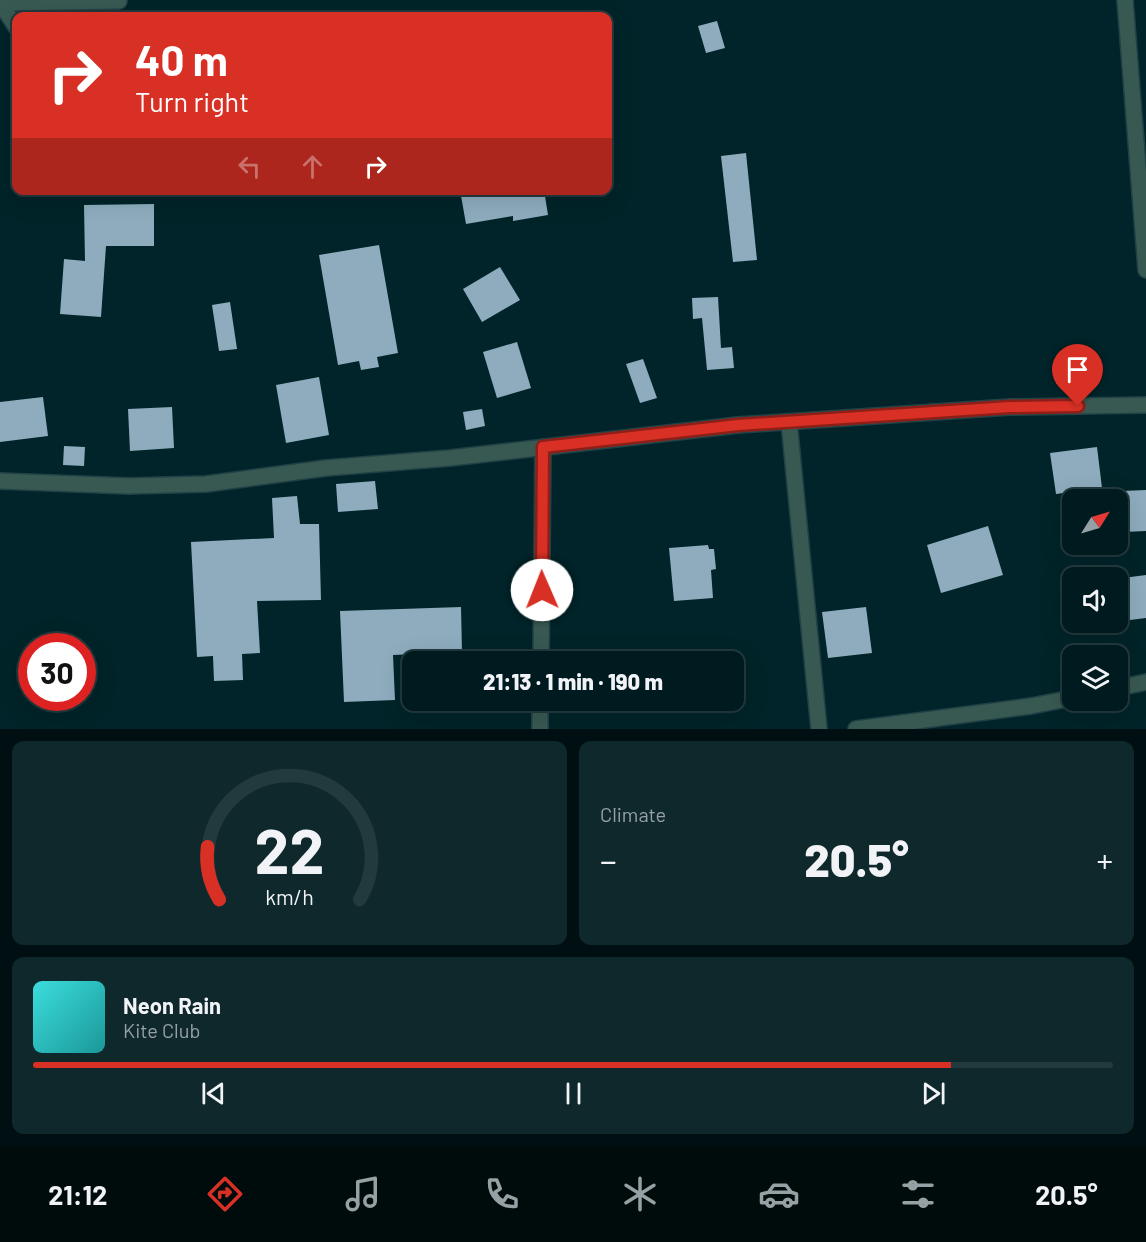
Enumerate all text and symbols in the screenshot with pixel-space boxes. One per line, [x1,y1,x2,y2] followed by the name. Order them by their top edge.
[135,34,228,84] text: 40 m
[36,36,114,114] icon: right
[135,85,249,117] text: Turn right
[233,150,266,183] icon: left
[296,150,329,183] icon: ahead
[359,150,392,183] icon: right
[1052,344,1103,406] pin
[1061,353,1094,386] icon: arrive
[1062,489,1128,555] north arrow
[1062,489,1128,711] map controls
[510,558,574,622] position arrow
[1062,567,1128,633] button: sound
[18,633,96,711] speed limit sign: 30
[1062,645,1128,711] button: layers
[483,668,663,694] text: 21:13 · 1 min · 190 m
[600,802,666,826] text: Climate
[255,812,324,886] text: 22
[804,832,909,886] text: 20.5°
[600,840,617,880] text: −
[1097,840,1113,880] text: +
[265,884,314,909] text: km/h
[123,992,221,1018] text: Neon Rain
[123,1018,200,1042] text: Kite Club
[197,1077,230,1110] icon: previous
[557,1077,590,1110] icon: pause
[917,1077,950,1110] icon: next
[204,1173,246,1215] icon: directions
[342,1173,384,1215] icon: music
[481,1173,523,1215] icon: phone
[619,1173,661,1215] icon: climate
[758,1173,800,1215] icon: car
[897,1173,939,1215] icon: filters
[48,1178,107,1210] text: 21:12
[1035,1178,1098,1210] text: 20.5°

